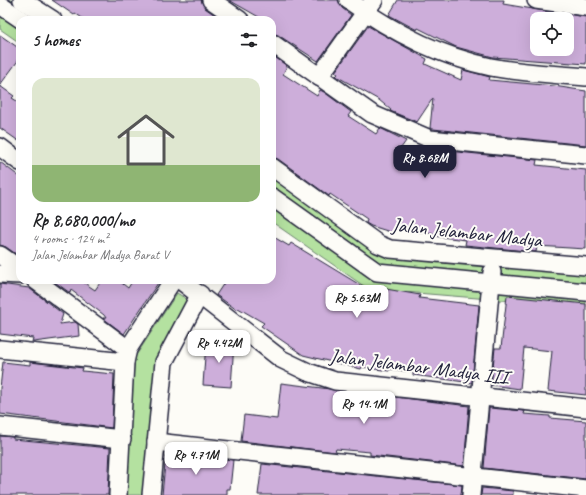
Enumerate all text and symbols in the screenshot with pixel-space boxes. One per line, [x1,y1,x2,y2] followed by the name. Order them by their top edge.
[530,12,574,56] map controls
[530,12,574,56] button: locate
[238,29,260,51] icon: filters
[32,30,80,51] text: 5 homes
[110,104,182,176] icon: home
[384,145,466,179] pin: Rp 8.68M
[402,150,448,166] text: Rp 8.68M
[32,210,135,231] text: Rp 8,680,000/mo
[390,212,544,253] street label: Jalan Jelambar Madya
[32,231,108,247] text: 4 rooms · 124 m²
[32,247,169,263] text: Jalan Jelambar Madya Barat V
[316,285,398,319] pin: Rp 5.63M
[334,290,380,306] text: Rp 5.63M
[178,330,260,364] pin: Rp 4.42M
[197,335,242,351] text: Rp 4.42M
[327,343,514,390] street label: Jalan Jelambar Madya III
[323,391,405,425] pin: Rp 14.1M
[342,396,387,412] text: Rp 14.1M
[155,442,237,476] pin: Rp 4.71M
[174,447,218,463] text: Rp 4.71M

